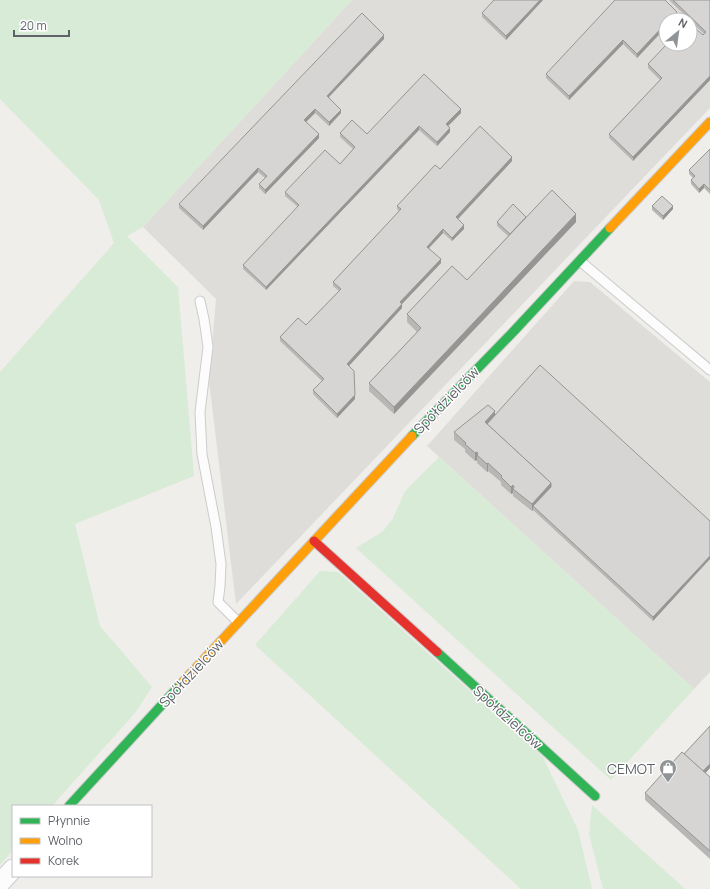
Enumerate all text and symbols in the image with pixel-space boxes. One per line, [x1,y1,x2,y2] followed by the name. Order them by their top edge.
[14,12,69,38] scale bar
[658,12,698,52] north arrow
[676,14,690,31] text: N
[20,17,47,34] text: 20 m
[409,362,483,438] street label: Spółdzielców
[154,635,228,711] street label: Spółdzielców
[469,681,547,753] street label: Spółdzielców
[658,758,678,783] shop icon: CEMOT
[607,759,656,778] place label: CEMOT
[12,805,152,877] legend
[48,812,90,829] text: Płynnie
[48,832,83,849] text: Wolno
[48,852,80,869] text: Korek

